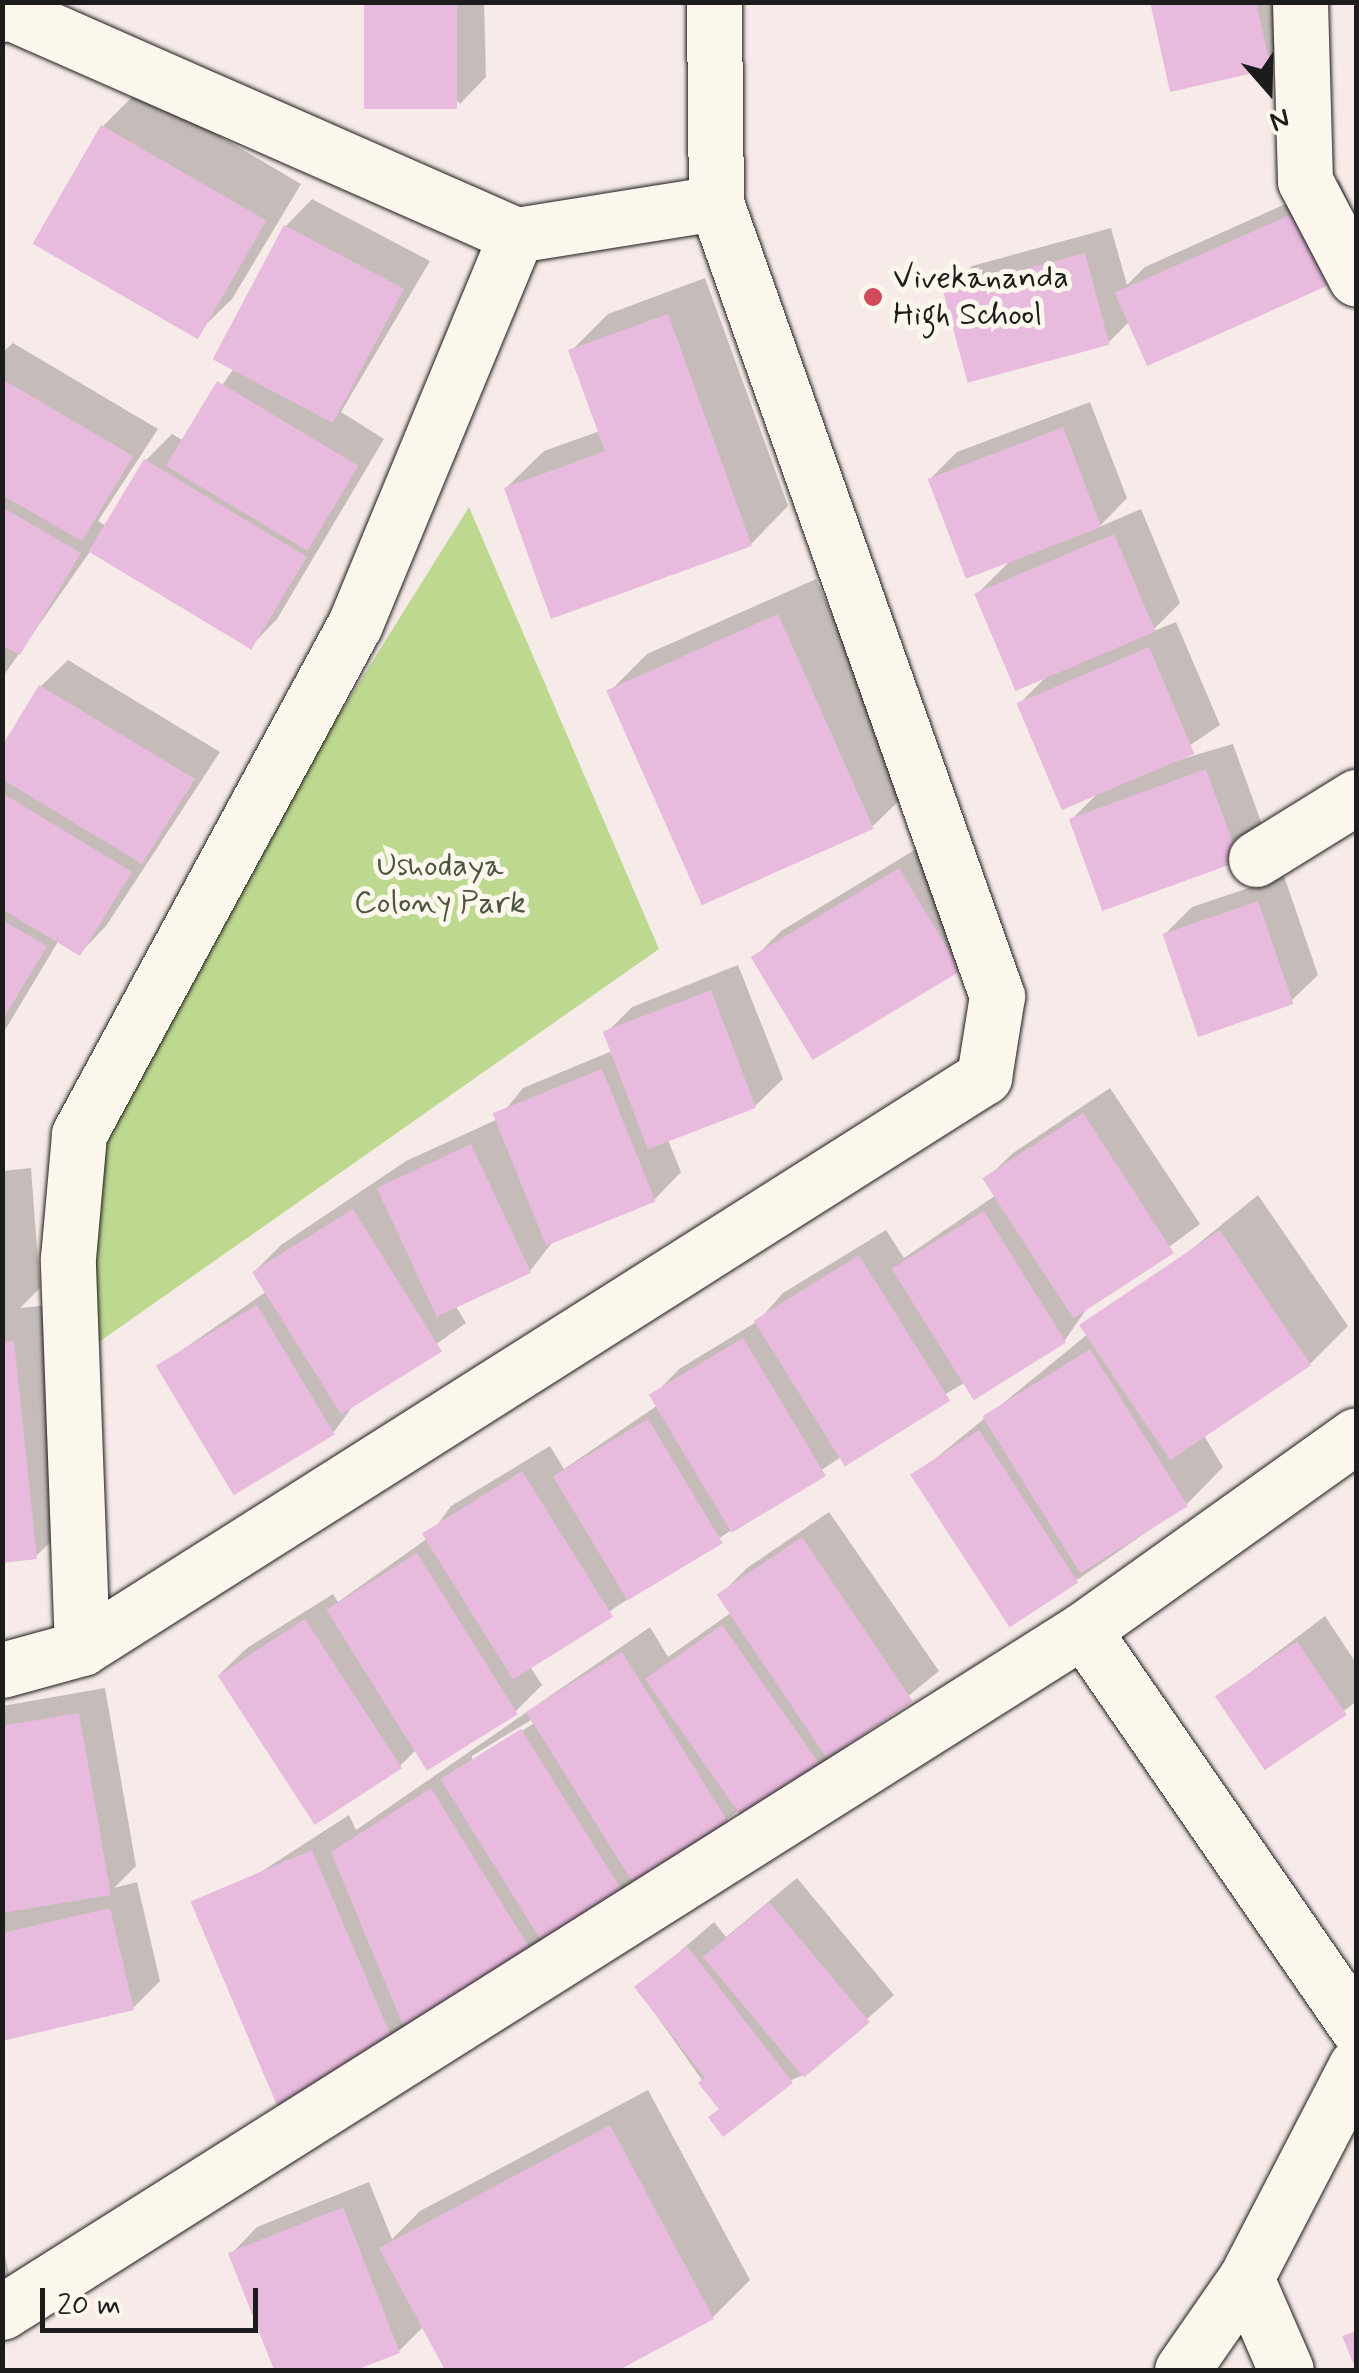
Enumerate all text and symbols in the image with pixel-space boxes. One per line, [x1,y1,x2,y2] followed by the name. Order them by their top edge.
[1219,40,1319,140] north arrow
[1264,98,1295,139] text: N
[893,260,1069,335] place label: Vivekananda High School
[862,286,884,308] marker: Vivekananda High School
[355,848,525,923] park label: Ushodaya Colony Park
[45,2268,262,2330] scale bar
[57,2286,121,2325] text: 20 m

